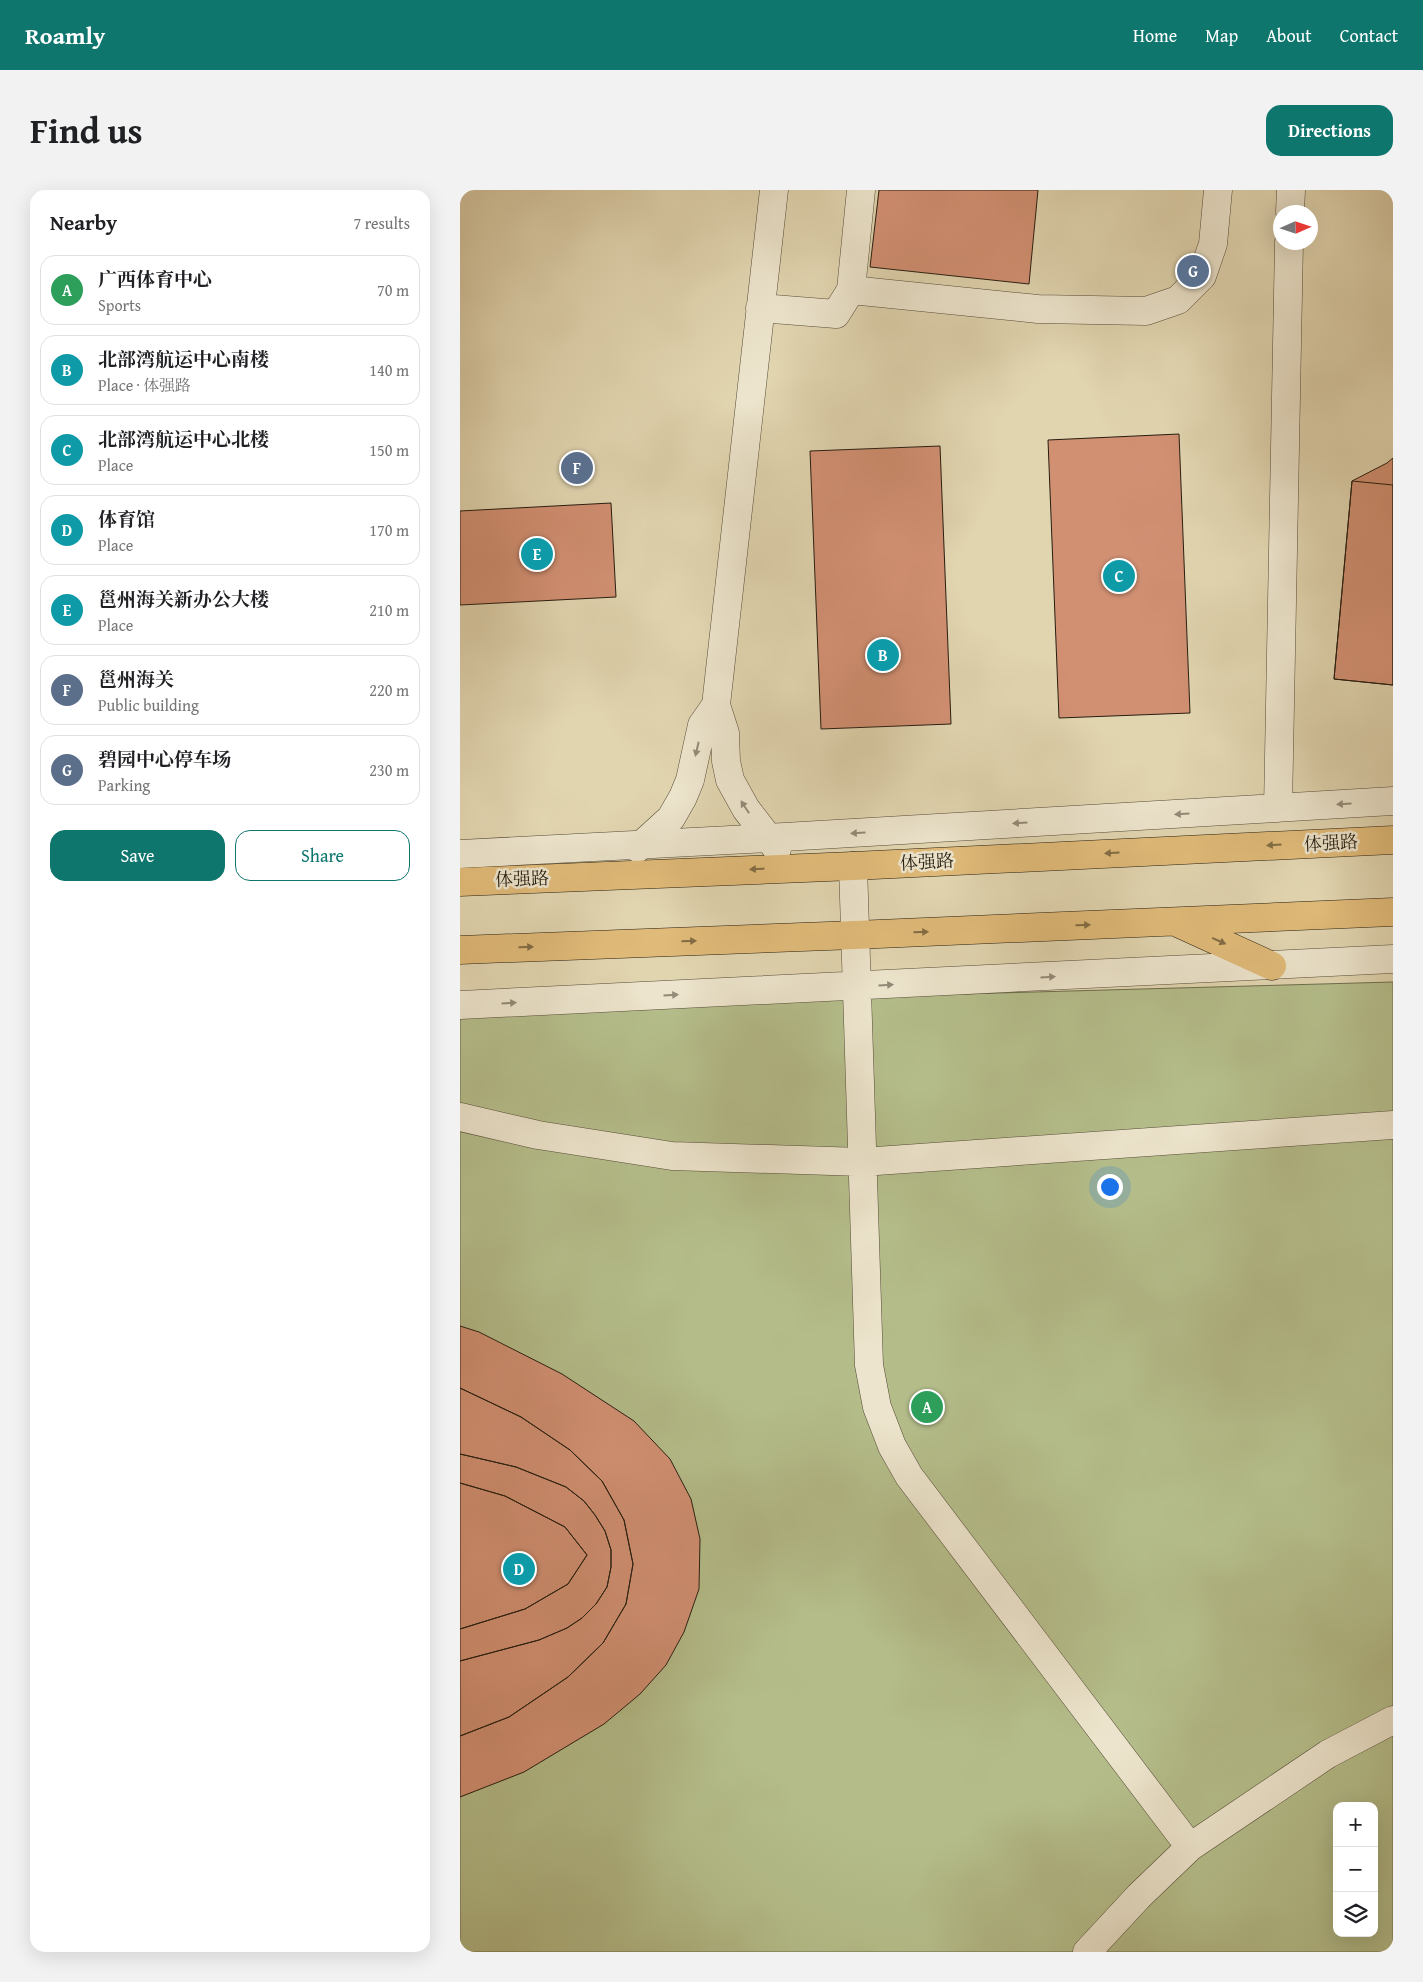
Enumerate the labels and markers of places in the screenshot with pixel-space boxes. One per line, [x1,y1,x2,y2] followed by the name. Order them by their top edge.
[1177,252,1209,290] pin: G
[561,449,593,487] pin: F
[521,535,553,573] pin: E
[1103,557,1135,595] pin: C
[867,636,899,674] pin: B
[911,1388,943,1426] pin: A
[503,1550,535,1588] pin: D

